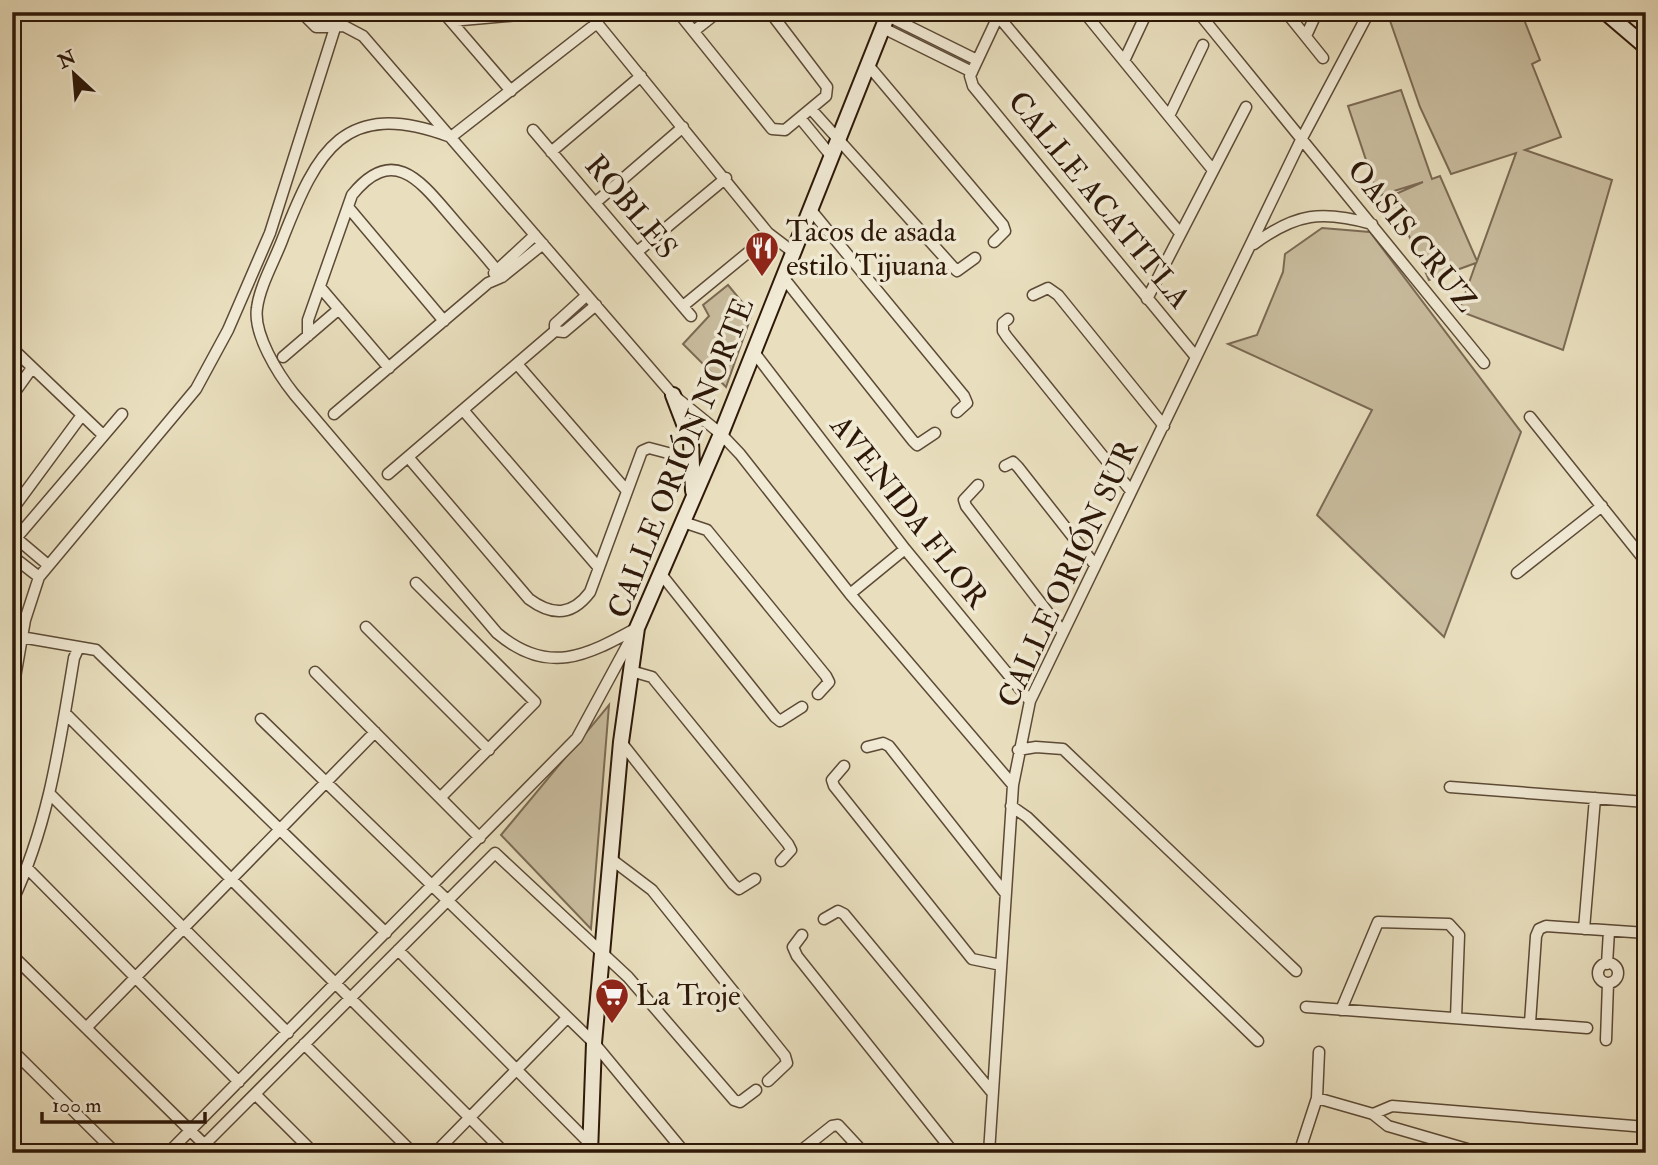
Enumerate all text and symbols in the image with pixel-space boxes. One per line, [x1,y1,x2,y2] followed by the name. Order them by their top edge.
[38,38,108,108] north arrow
[53,45,81,75] text: N
[1000,84,1198,316] street label: CALLE ACATITLA
[577,147,685,267] street label: ROBLES
[1339,152,1485,320] street label: OASIS CRUZ
[786,213,957,284] place label: Tacos de asada estilo Tijuana
[743,229,781,278] restaurant icon: Tacos de asada estilo Tijuana
[599,292,762,624] street label: CALLE ORIÓN NORTE
[822,407,997,617] street label: AVENIDA FLOR
[989,433,1147,713] street label: CALLE ORIÓN SUR
[593,976,631,1025] supermarket icon: La Troje
[636,977,740,1014] place label: La Troje
[42,1081,205,1125] scale bar
[52,1092,102,1119] text: 100 m

